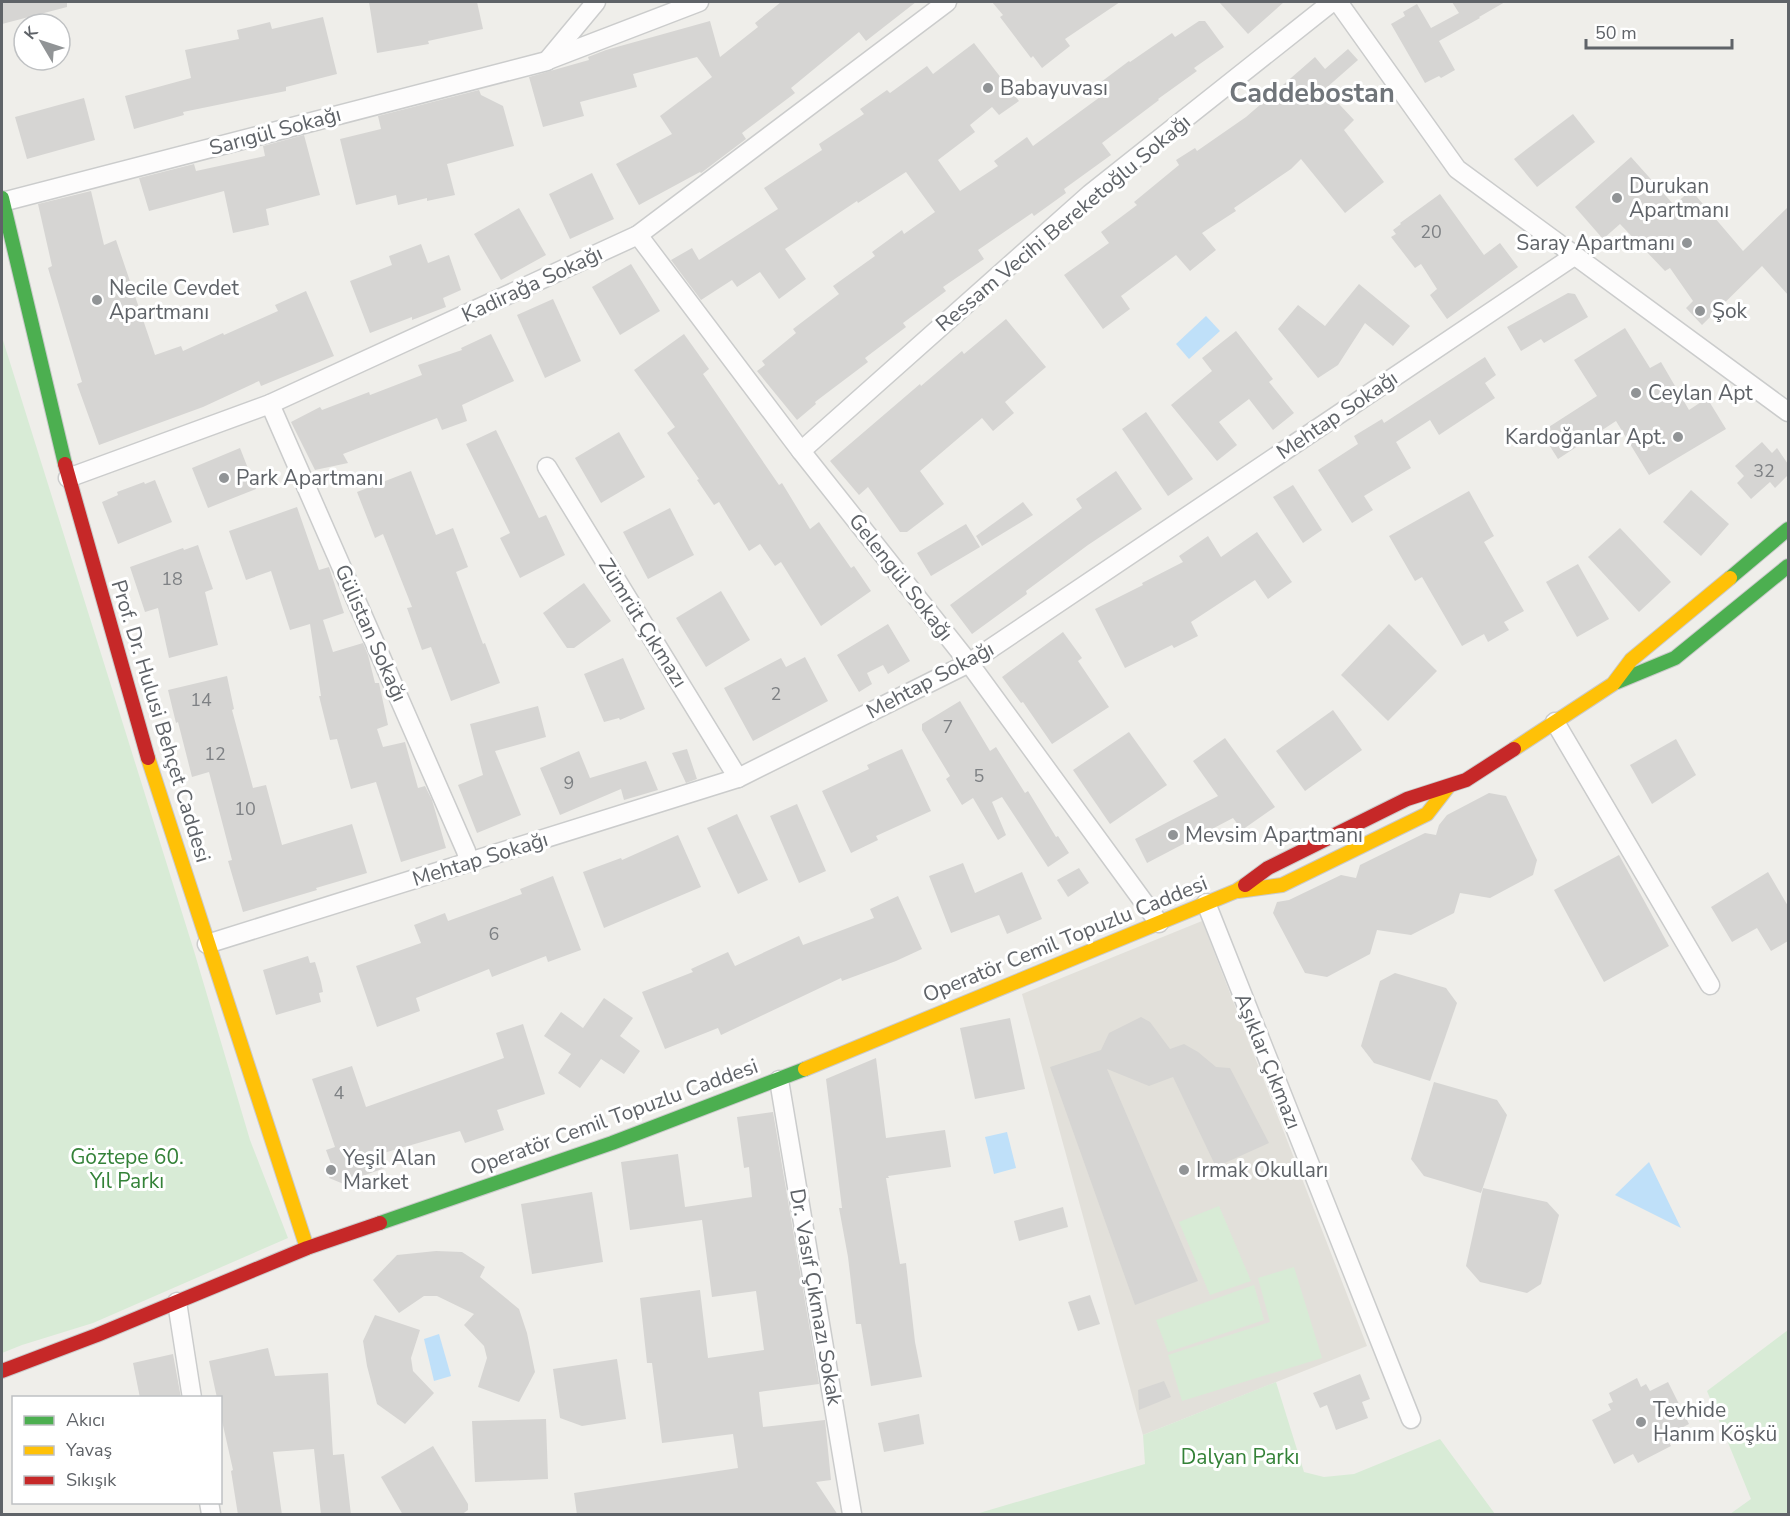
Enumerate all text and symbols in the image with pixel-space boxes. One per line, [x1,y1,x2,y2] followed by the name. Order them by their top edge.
[12,12,72,72] north arrow
[1586,12,1732,50] scale bar
[19,21,44,44] text: K
[1595,21,1637,45] text: 50 m
[1000,74,1108,102] place label: Babayuvası
[1229,75,1395,112] district label: Caddebostan
[981,81,995,95] marker: Babayuvası
[206,100,344,162] street label: Sarıgül Sokağı
[930,108,1196,338] street label: Ressam Vecihi Bereketoğlu Sokağı
[1629,172,1729,224] place label: Durukan Apartmanı
[1610,191,1624,205] marker: Durukan Apartmanı
[1420,220,1442,244] house number: 20
[1516,229,1675,257] place label: Saray Apartmanı
[1680,236,1694,250] marker: Saray Apartmanı
[457,239,607,329] street label: Kadirağa Sokağı
[109,274,239,326] place label: Necile Cevdet Apartmanı
[90,293,104,307] marker: Necile Cevdet Apartmanı
[1712,297,1748,325] place label: Şok
[1693,304,1707,318] marker: Şok
[1271,364,1403,466] street label: Mehtap Sokağı
[1648,379,1753,407] place label: Ceylan Apt
[1629,386,1643,400] marker: Ceylan Apt
[1505,423,1666,451] place label: Kardoğanlar Apt.
[1671,430,1685,444] marker: Kardoğanlar Apt.
[1753,459,1775,483] house number: 32
[236,464,383,492] place label: Park Apartmanı
[217,471,231,485] marker: Park Apartmanı
[842,507,960,647] street label: Gelengül Sokağı
[592,553,694,693] street label: Zümrüt Çıkmazı
[328,560,414,706] street label: Gülistan Sokağı
[161,567,183,591] house number: 18
[105,576,217,866] street label: Prof. Dr. Hulusi Behçet Caddesi
[861,635,999,725] street label: Mehtap Sokağı
[771,682,781,706] house number: 2
[190,688,212,712] house number: 14
[943,715,953,739] house number: 7
[204,742,226,766] house number: 12
[974,764,984,788] house number: 5
[564,771,574,795] house number: 9
[234,797,256,821] house number: 10
[1185,821,1363,849] place label: Mevsim Apartmanı
[409,825,551,893] street label: Mehtap Sokağı
[1166,828,1180,842] marker: Mevsim Apartmanı
[919,869,1211,1009] street label: Operatör Cemil Topuzlu Caddesi
[489,922,499,946] house number: 6
[1228,989,1308,1133] street label: Aşıklar Çıkmazı
[466,1052,762,1182] street label: Operatör Cemil Topuzlu Caddesi
[334,1081,345,1105] house number: 4
[70,1143,184,1195] park label: Göztepe 60. Yıl Parkı
[342,1144,436,1196] place label: Yeşil Alan Market
[1196,1156,1328,1184] place label: Irmak Okulları
[324,1163,338,1177] marker: Yeşil Alan Market
[1177,1163,1191,1177] marker: Irmak Okulları
[783,1186,849,1408] street label: Dr. Vasıf Çıkmazı Sokak
[12,1396,222,1504] legend
[1653,1396,1777,1448] place label: Tevhide Hanım Köşkü
[66,1408,105,1432] text: Akıcı
[1634,1415,1648,1429] marker: Tevhide Hanım Köşkü
[65,1438,112,1462] text: Yavaş
[1181,1443,1299,1471] park label: Dalyan Parkı
[66,1468,117,1492] text: Sıkışık

